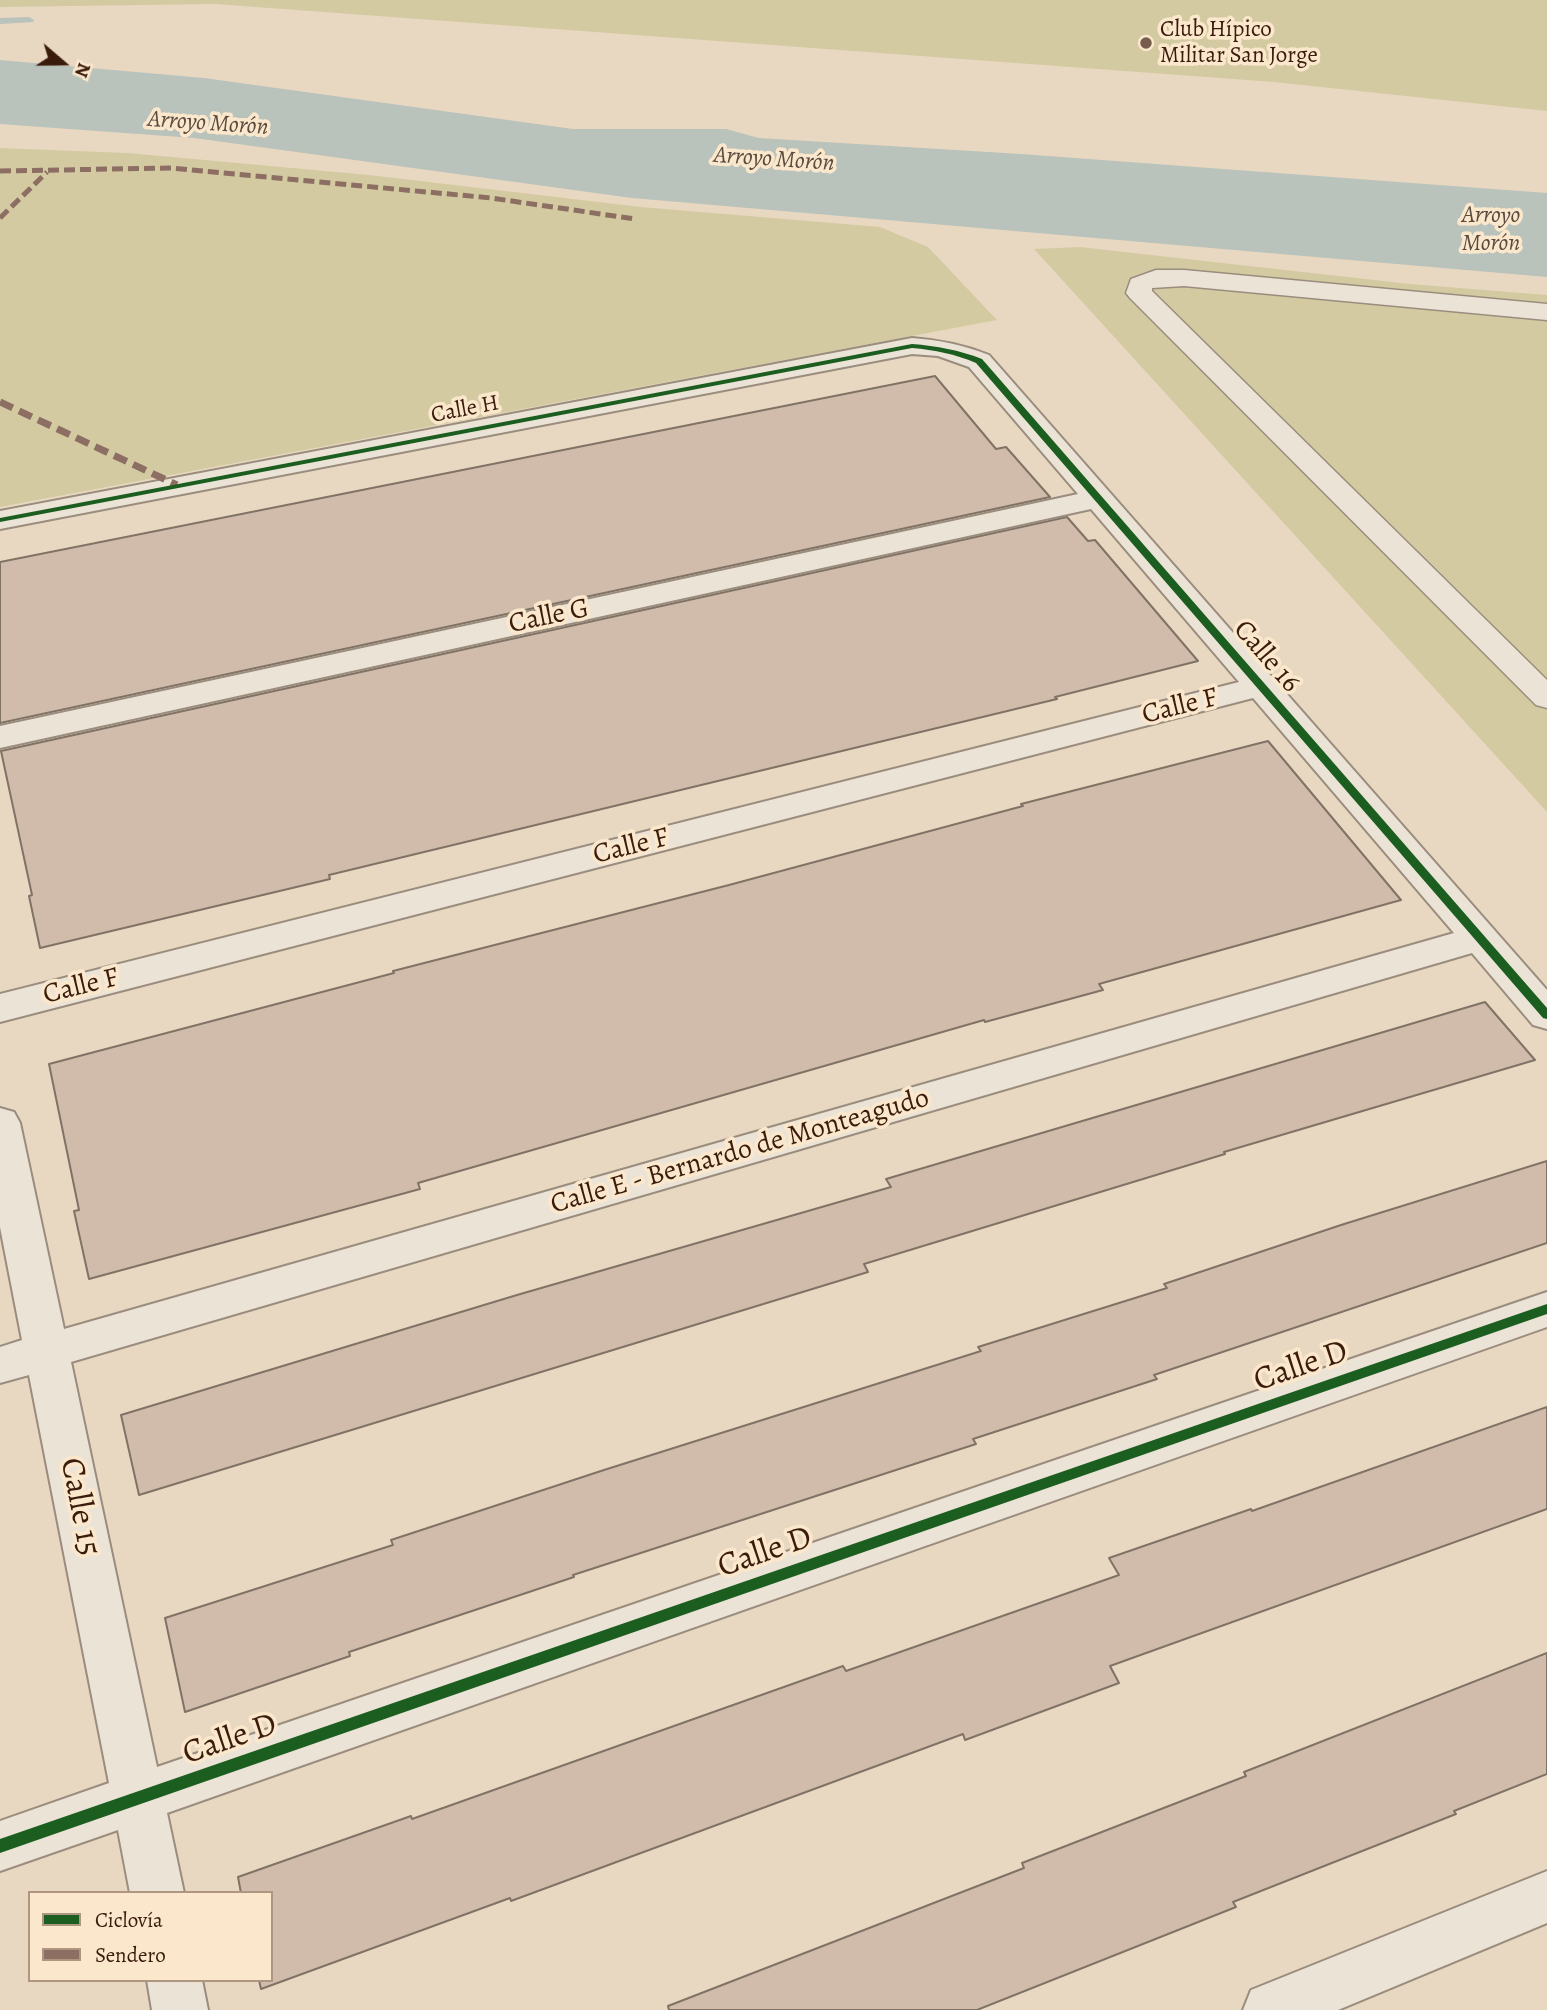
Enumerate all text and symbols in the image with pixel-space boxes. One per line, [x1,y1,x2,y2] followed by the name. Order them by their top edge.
[1160,16,1318,70] place label: Club Hípico Militar San Jorge
[28,28,98,98] north arrow
[1138,35,1154,51] marker: Club Hípico Militar San Jorge
[68,59,97,81] text: N
[147,105,269,143] water label: Arroyo Morón
[713,141,835,179] water label: Arroyo Morón
[1462,202,1520,258] water label: Arroyo Morón
[429,390,501,430] street label: Calle H
[506,592,592,642] street label: Calle G
[1225,614,1307,700] street label: Calle 16
[1139,681,1221,733] street label: Calle F
[590,821,672,873] street label: Calle F
[40,961,122,1013] street label: Calle F
[547,1082,933,1222] street label: Calle E - Bernardo de Monteagudo
[1249,1333,1353,1401] street label: Calle D
[50,1455,108,1559] street label: Calle 15
[713,1519,817,1587] street label: Calle D
[178,1706,282,1774] street label: Calle D
[28,1891,273,1982] legend
[95,1906,163,1934] text: Ciclovía
[95,1941,166,1969] text: Sendero

